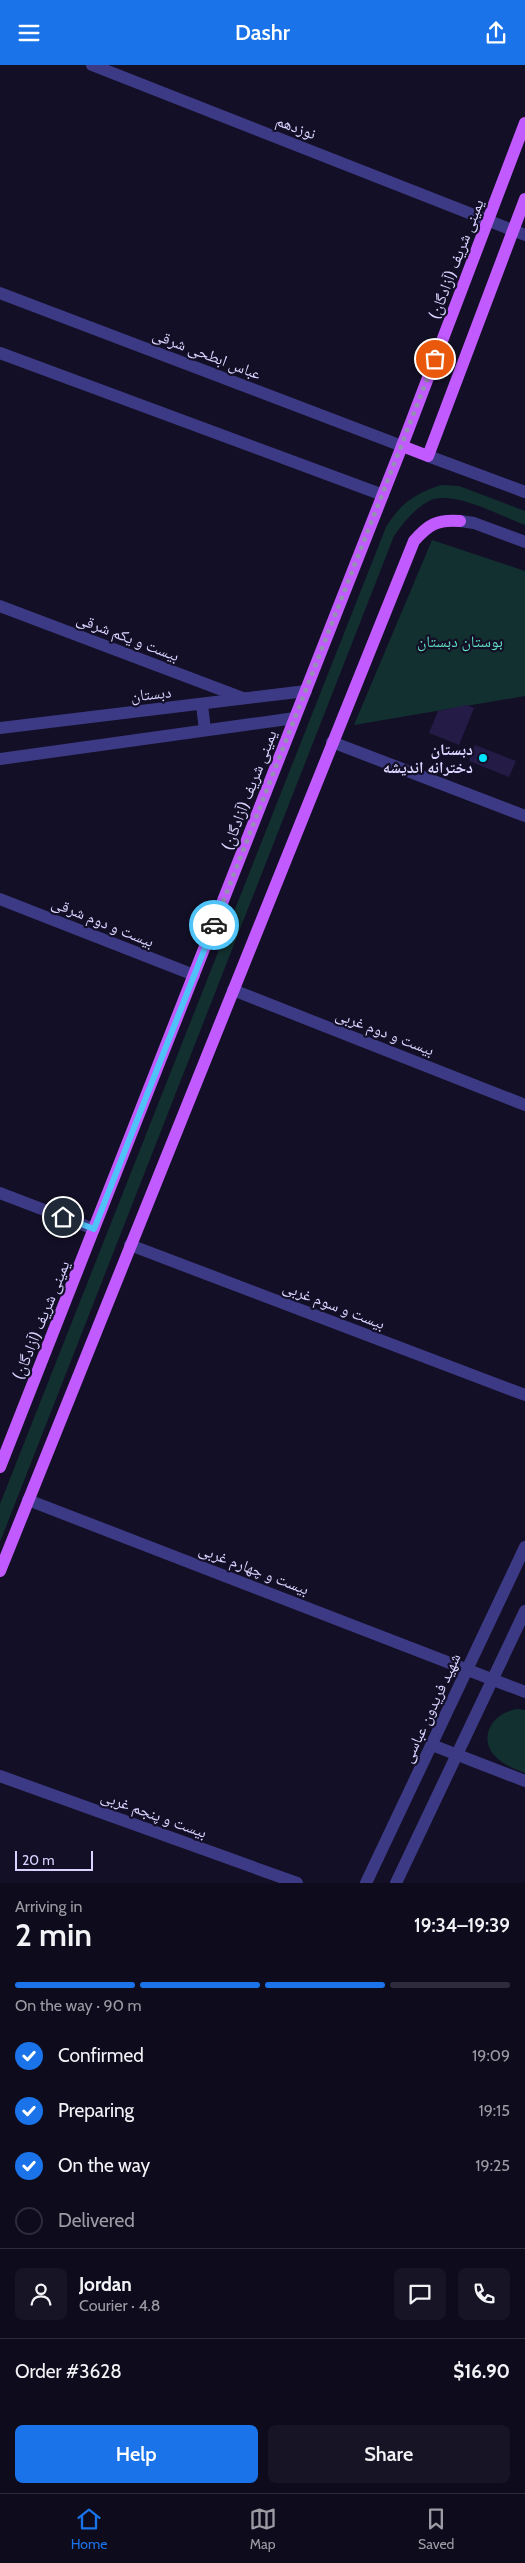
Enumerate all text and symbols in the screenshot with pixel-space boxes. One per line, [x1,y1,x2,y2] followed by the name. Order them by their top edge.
[15,19,43,47] icon: menu
[235,19,290,46] text: Dashr
[482,19,510,47] icon: share
[273,111,319,144] street label: نوزدهم
[424,196,489,322] street label: یمینی شریف (آزادگان)
[150,325,264,384] street label: عباس ابطحی شرقی
[414,338,456,380] pin
[421,345,449,373] icon: bag
[74,609,182,666] street label: بیست و یکم شرقی
[417,632,503,652] park label: بوستان دبستان
[130,682,172,707] street label: دبستان
[217,727,282,853] street label: یمینی شریف (آزادگان)
[383,740,473,777] place label: دبستان دخترانه اندیشه
[477,752,489,764] marker: دبستان دخترانه اندیشه
[49,893,157,952] street label: بیست و دوم شرقی
[189,900,239,950] courier
[200,911,228,939] icon: car
[333,1004,437,1060] street label: بیست و دوم غربی
[42,1196,84,1238] pin
[49,1203,77,1231] icon: home
[8,1258,74,1383] street label: یمینی شریف (آزادگان)
[280,1277,388,1334] street label: بیست و سوم غربی
[196,1539,312,1600] street label: بیست و چهارم غربی
[397,1650,466,1766] street label: شهید فریدون عباسی
[98,1786,210,1843] street label: بیست و پنجم غربی
[15,1848,92,1871] scale bar
[22,1851,55,1869] text: 20 m
[15,1897,82,1916] text: Arriving in
[414,1914,510,1937] text: 19:34–19:39
[15,1915,92,1954] text: 2 min
[15,1996,141,2015] text: On the way · 90 m
[15,2042,43,2070] icon: check
[58,2044,144,2067] text: Confirmed
[472,2046,510,2065] text: 19:09
[15,2097,43,2125] icon: check
[58,2099,134,2122] text: Preparing
[478,2101,510,2120] text: 19:15
[15,2152,43,2180] icon: check
[58,2154,150,2177] text: On the way
[475,2156,510,2175] text: 19:25
[58,2209,135,2232] text: Delivered
[15,2268,67,2320] button: person
[394,2268,446,2320] button: chat
[458,2268,510,2320] button: phone
[79,2273,132,2296] text: Jordan
[79,2296,161,2315] text: Courier · 4.8
[15,2360,122,2383] text: Order #3628
[453,2360,510,2383] text: $16.90
[15,2425,258,2483] button: Help
[268,2425,510,2483] button: Share
[71,2505,107,2553] tab: Home
[249,2505,277,2553] tab: Map
[418,2505,454,2553] tab: Saved

